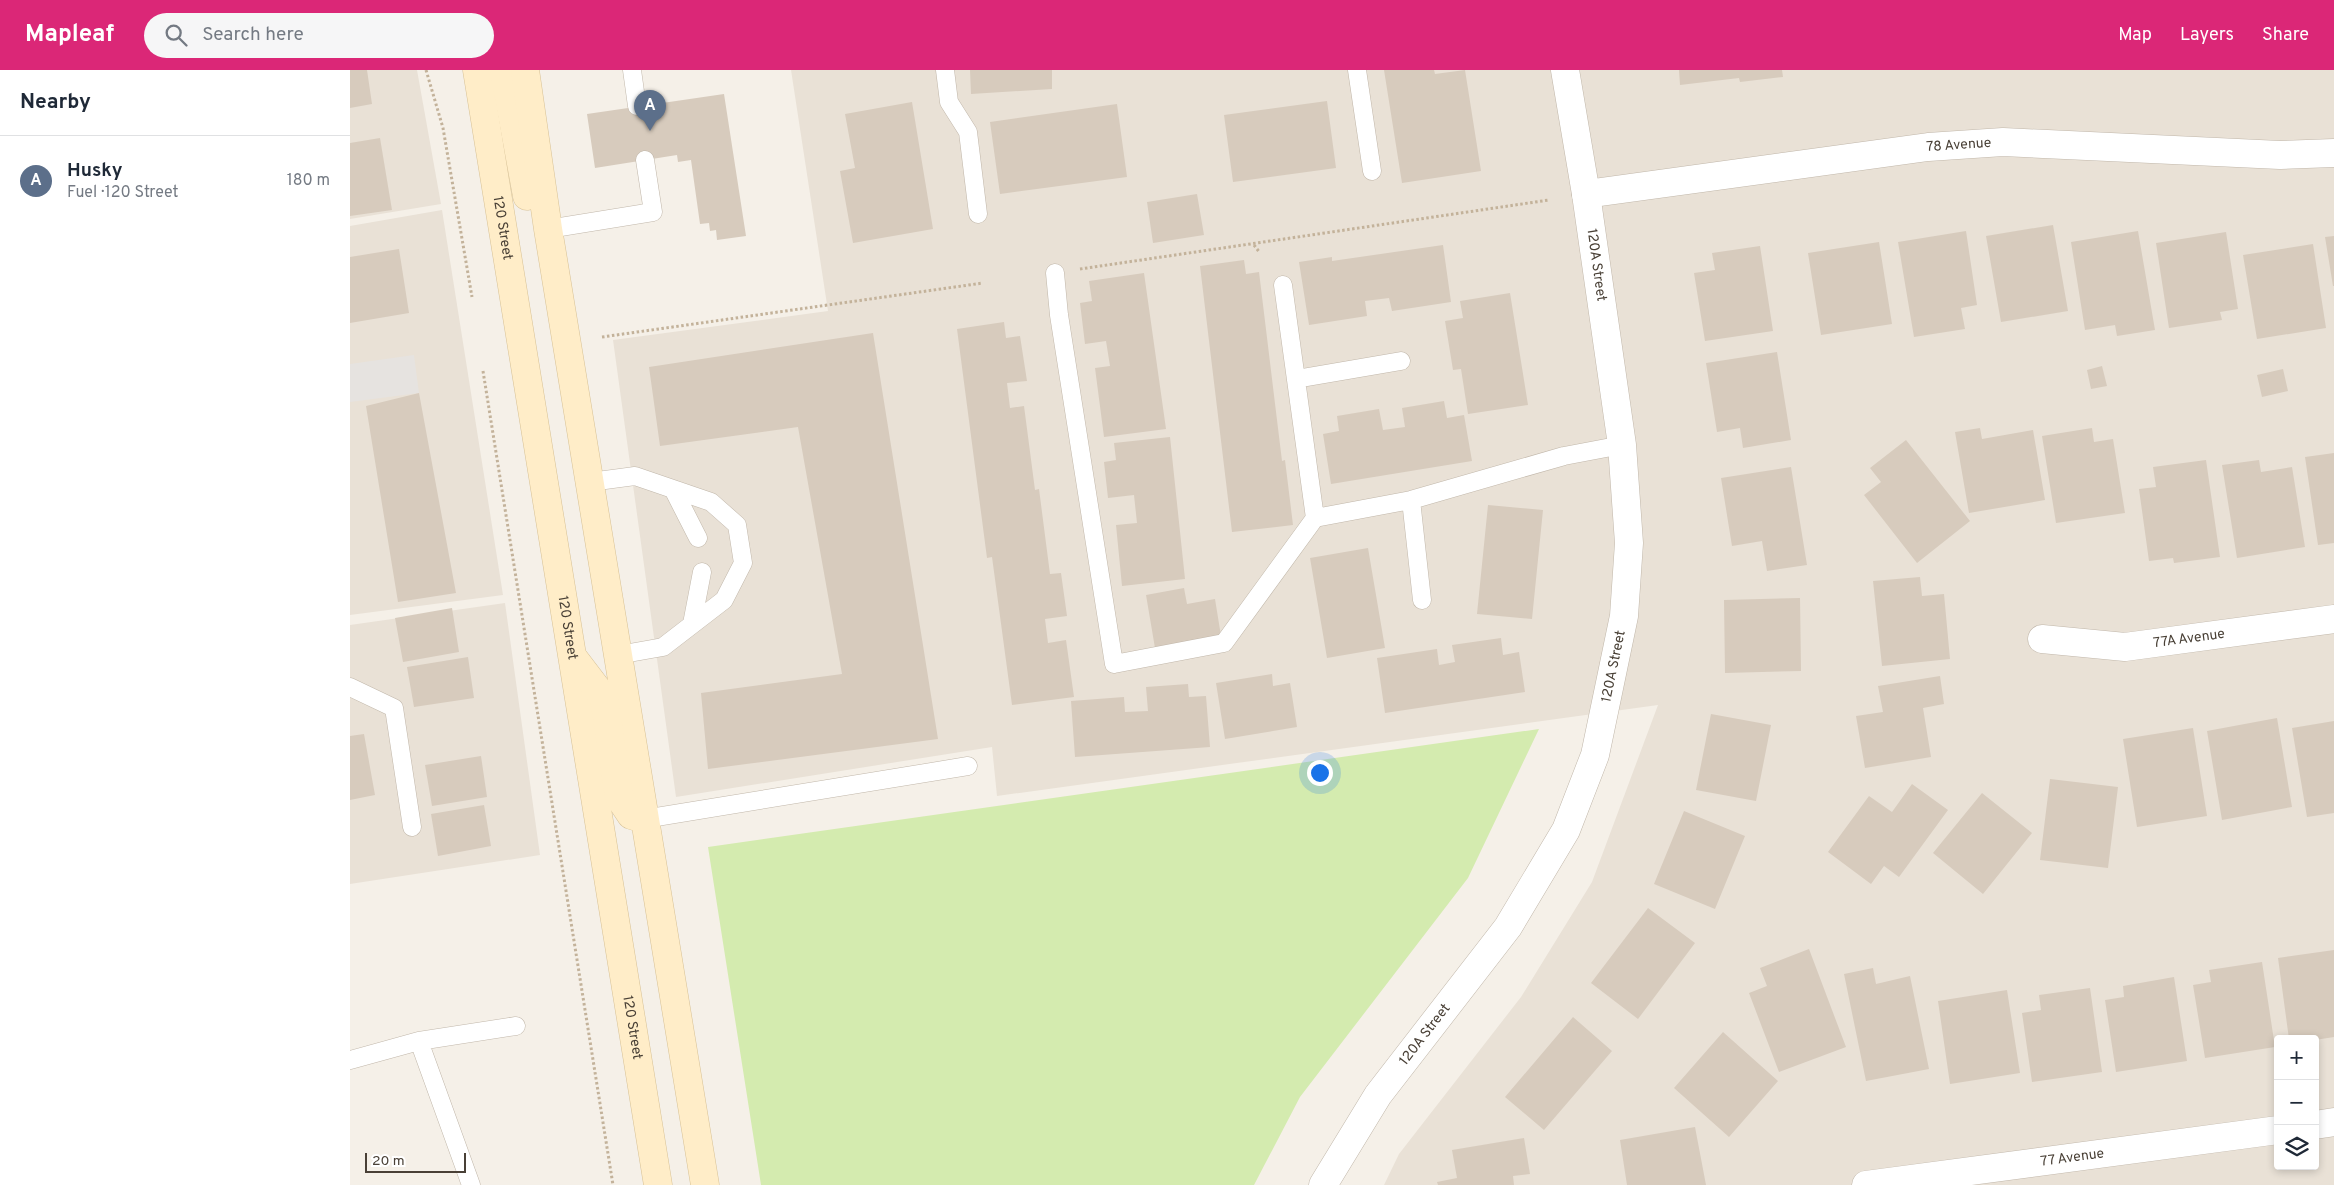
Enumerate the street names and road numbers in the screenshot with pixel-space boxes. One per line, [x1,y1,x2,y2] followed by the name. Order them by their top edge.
[1926,134,1992,156] street label: 78 Avenue
[489,195,516,261] street label: 120 Street
[1582,228,1610,302] street label: 120A Street
[554,594,581,661] street label: 120 Street
[2152,625,2226,652] street label: 77A Avenue
[1598,629,1629,704] street label: 120A Street
[619,994,646,1061] street label: 120 Street
[1396,1000,1454,1069] street label: 120A Street
[2039,1145,2105,1170] street label: 77 Avenue

